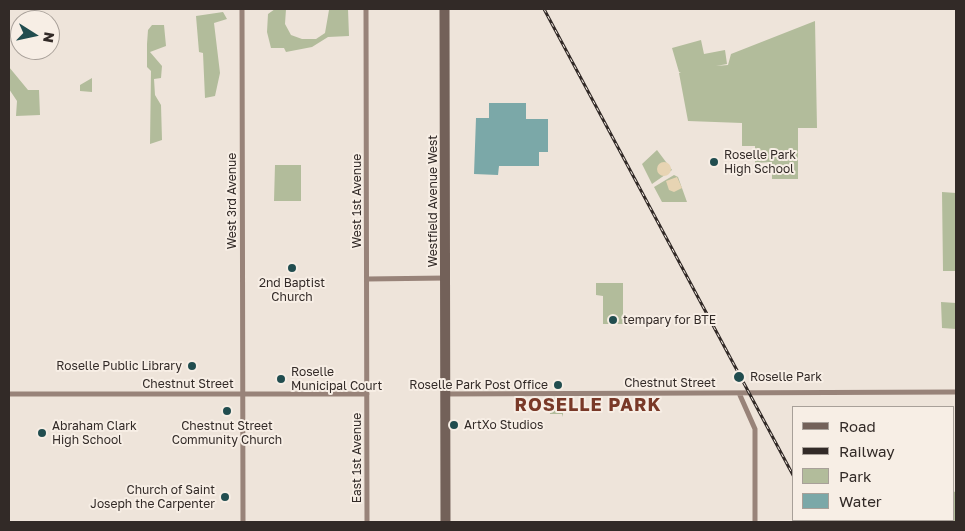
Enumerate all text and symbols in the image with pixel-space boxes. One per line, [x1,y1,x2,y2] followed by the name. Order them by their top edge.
[10,10,60,60] north arrow
[40,31,59,44] text: N
[426,135,440,267] street label: Westfield Avenue West
[724,148,796,176] place label: Roselle Park High School
[225,153,239,249] street label: West 3rd Avenue
[350,154,364,248] street label: West 1st Avenue
[708,156,720,168] marker: Roselle Park High School
[286,262,298,274] marker: 2nd Baptist Church
[259,276,325,304] place label: 2nd Baptist Church
[623,313,716,327] place label: tempary for BTE
[607,314,619,326] marker: tempary for BTE
[56,359,182,373] place label: Roselle Public Library
[186,360,198,372] marker: Roselle Public Library
[291,365,382,393] place label: Roselle Municipal Court
[732,370,746,384] marker: Roselle Park
[750,370,822,384] place label: Roselle Park
[275,373,287,385] marker: Roselle Municipal Court
[624,376,716,390] street label: Chestnut Street
[142,377,234,391] street label: Chestnut Street
[409,378,548,392] place label: Roselle Park Post Office
[552,379,564,391] marker: Roselle Park Post Office
[513,394,663,416] district label: ROSELLE PARK
[221,405,233,417] marker: Chestnut Street Community Church
[792,406,955,521] legend
[350,413,364,503] street label: East 1st Avenue
[839,417,876,435] text: Road
[464,418,543,432] place label: ArtXo Studios
[52,419,137,447] place label: Abraham Clark High School
[172,419,282,447] place label: Chestnut Street Community Church
[448,419,460,431] marker: ArtXo Studios
[36,427,48,439] marker: Abraham Clark High School
[839,442,895,460] text: Railway
[839,467,871,485] text: Park
[90,483,215,511] place label: Church of Saint Joseph the Carpenter
[219,491,231,503] marker: Church of Saint Joseph the Carpenter
[839,492,882,510] text: Water

